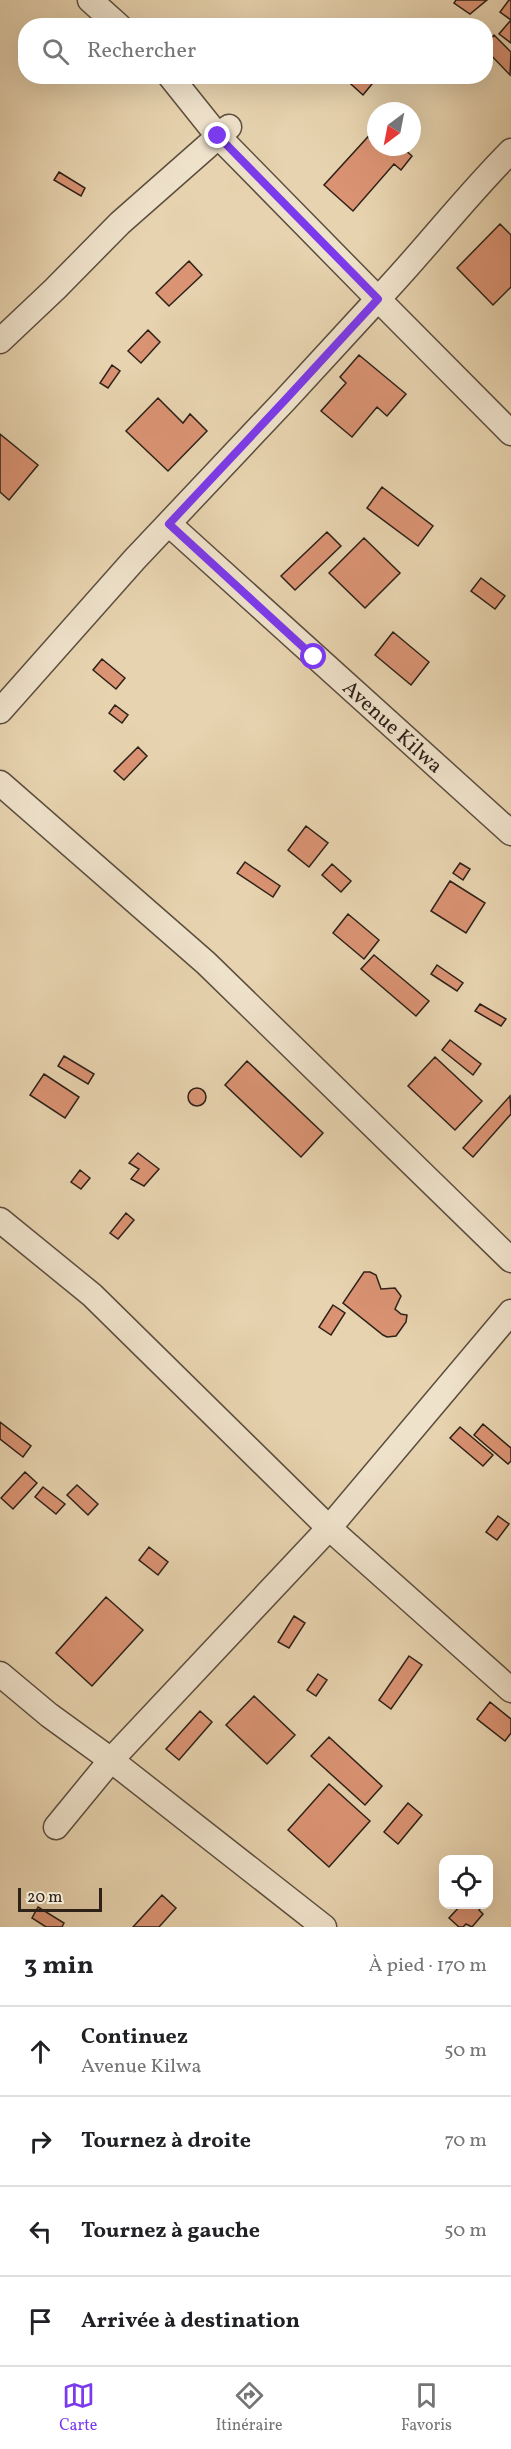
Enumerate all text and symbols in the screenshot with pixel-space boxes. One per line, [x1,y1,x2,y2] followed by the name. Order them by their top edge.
[18,18,493,84] search box
[39,35,72,68] icon: search
[87,36,196,67] text: Rechercher
[367,102,421,156] north arrow
[204,122,230,148] route end
[300,643,326,669] route start
[335,674,449,781] street label: Avenue Kilwa
[439,1855,493,1909] map controls
[439,1855,493,1909] button: locate
[18,1885,102,1912] scale bar
[27,1887,62,1909] text: 20 m
[24,1948,94,1984] text: 3 min
[368,1952,487,1980] text: À pied · 170 m
[81,2022,188,2053] text: Continuez
[24,2035,57,2068] icon: ahead
[444,2037,487,2065] text: 50 m
[81,2053,201,2081] text: Avenue Kilwa
[24,2125,57,2158] icon: right
[81,2126,251,2157] text: Tournez à droite
[444,2127,487,2155] text: 70 m
[24,2215,57,2248] icon: left
[81,2216,260,2247] text: Tournez à gauche
[444,2217,487,2245] text: 50 m
[24,2305,57,2338] icon: arrive
[81,2306,300,2337] text: Arrivée à destination
[59,2379,97,2437] tab: Carte
[216,2379,283,2437] tab: Itinéraire
[401,2379,452,2437] tab: Favoris

